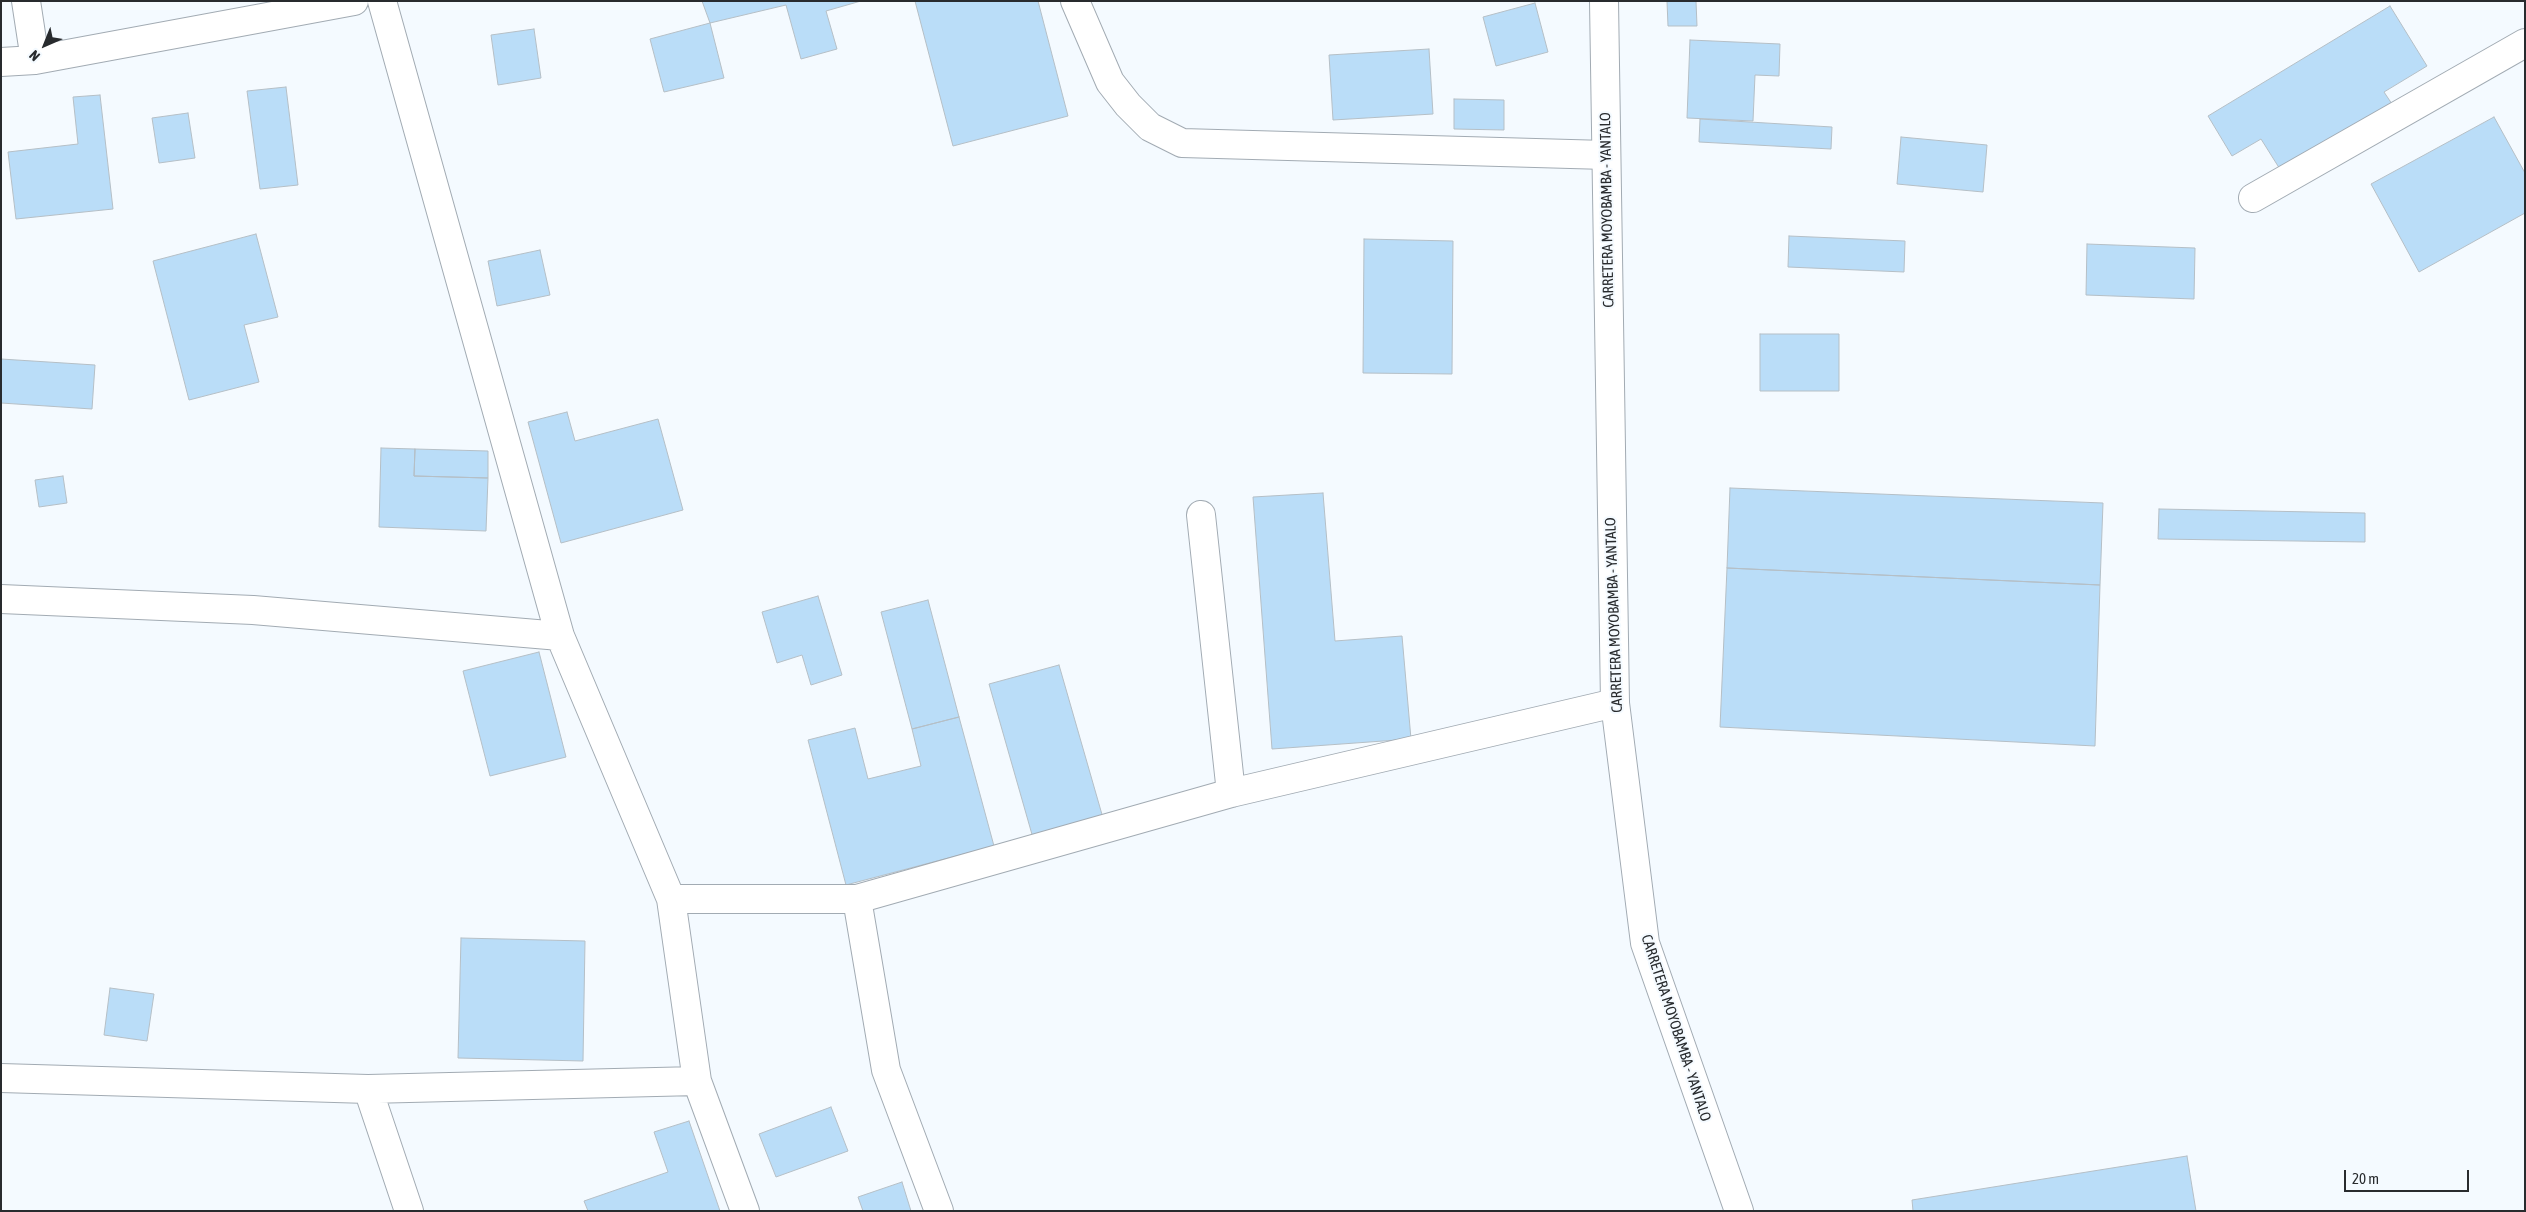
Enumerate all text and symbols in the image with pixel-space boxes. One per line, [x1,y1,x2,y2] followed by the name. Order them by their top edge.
[20,20,70,70] north arrow
[26,47,43,64] text: N
[1596,112,1618,308] street label: CARRETERA MOYOBAMBA - YANTALO
[1602,517,1626,713] street label: CARRETERA MOYOBAMBA - YANTALO
[1637,932,1715,1124] street label: CARRETERA MOYOBAMBA - YANTALO
[2346,1160,2471,1192] scale bar
[2352,1170,2379,1187] text: 20 m

